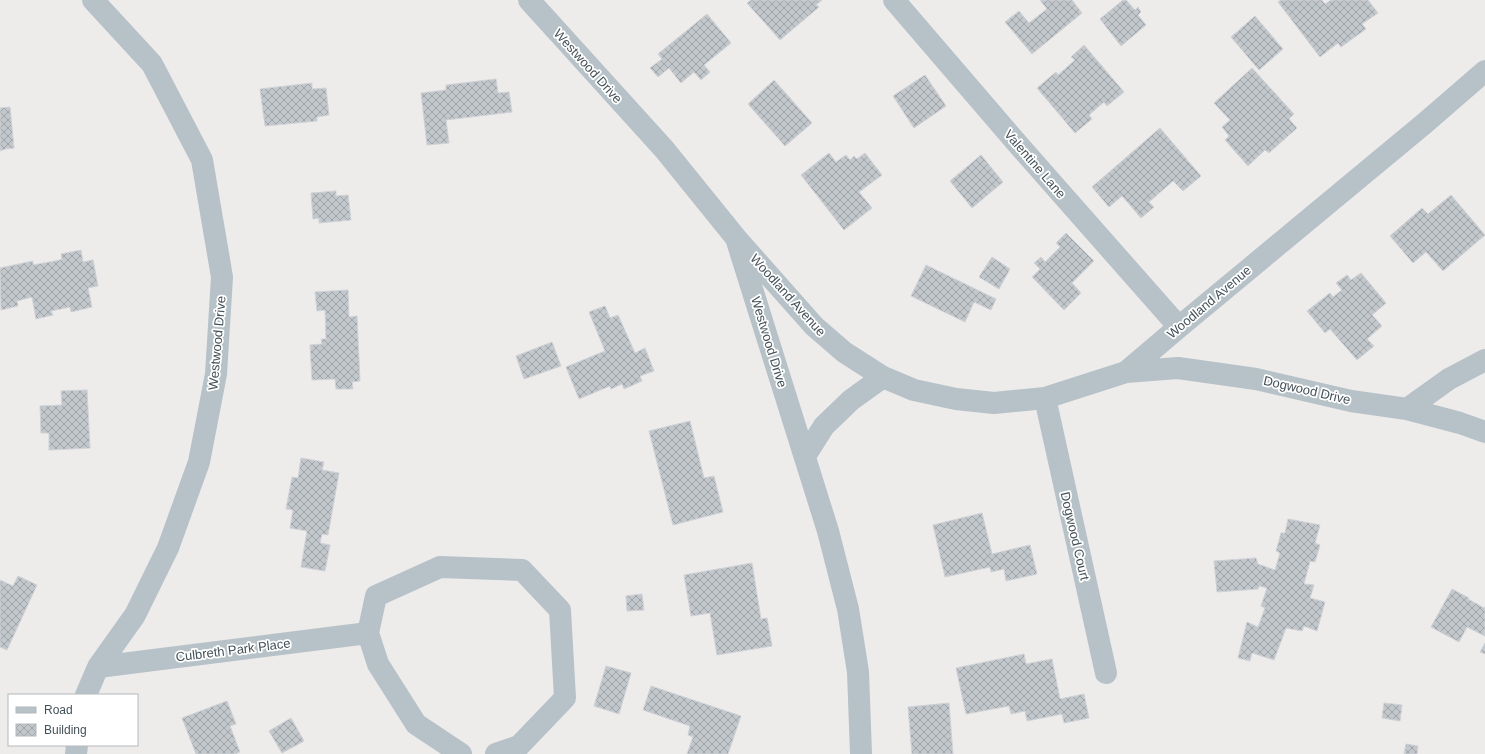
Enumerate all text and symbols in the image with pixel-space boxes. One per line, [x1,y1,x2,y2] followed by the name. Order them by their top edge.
[551,26,625,106] street label: Westwood Drive
[1001,127,1069,201] street label: Valentine Lane
[747,251,829,339] street label: Woodland Avenue
[1164,262,1254,342] street label: Woodland Avenue
[205,295,229,391] street label: Westwood Drive
[748,295,790,389] street label: Westwood Drive
[1262,373,1352,407] street label: Dogwood Drive
[1058,490,1093,582] street label: Dogwood Court
[175,636,291,664] street label: Culbreth Park Place
[8,694,138,746] legend
[44,703,73,717] text: Road
[44,723,87,737] text: Building

